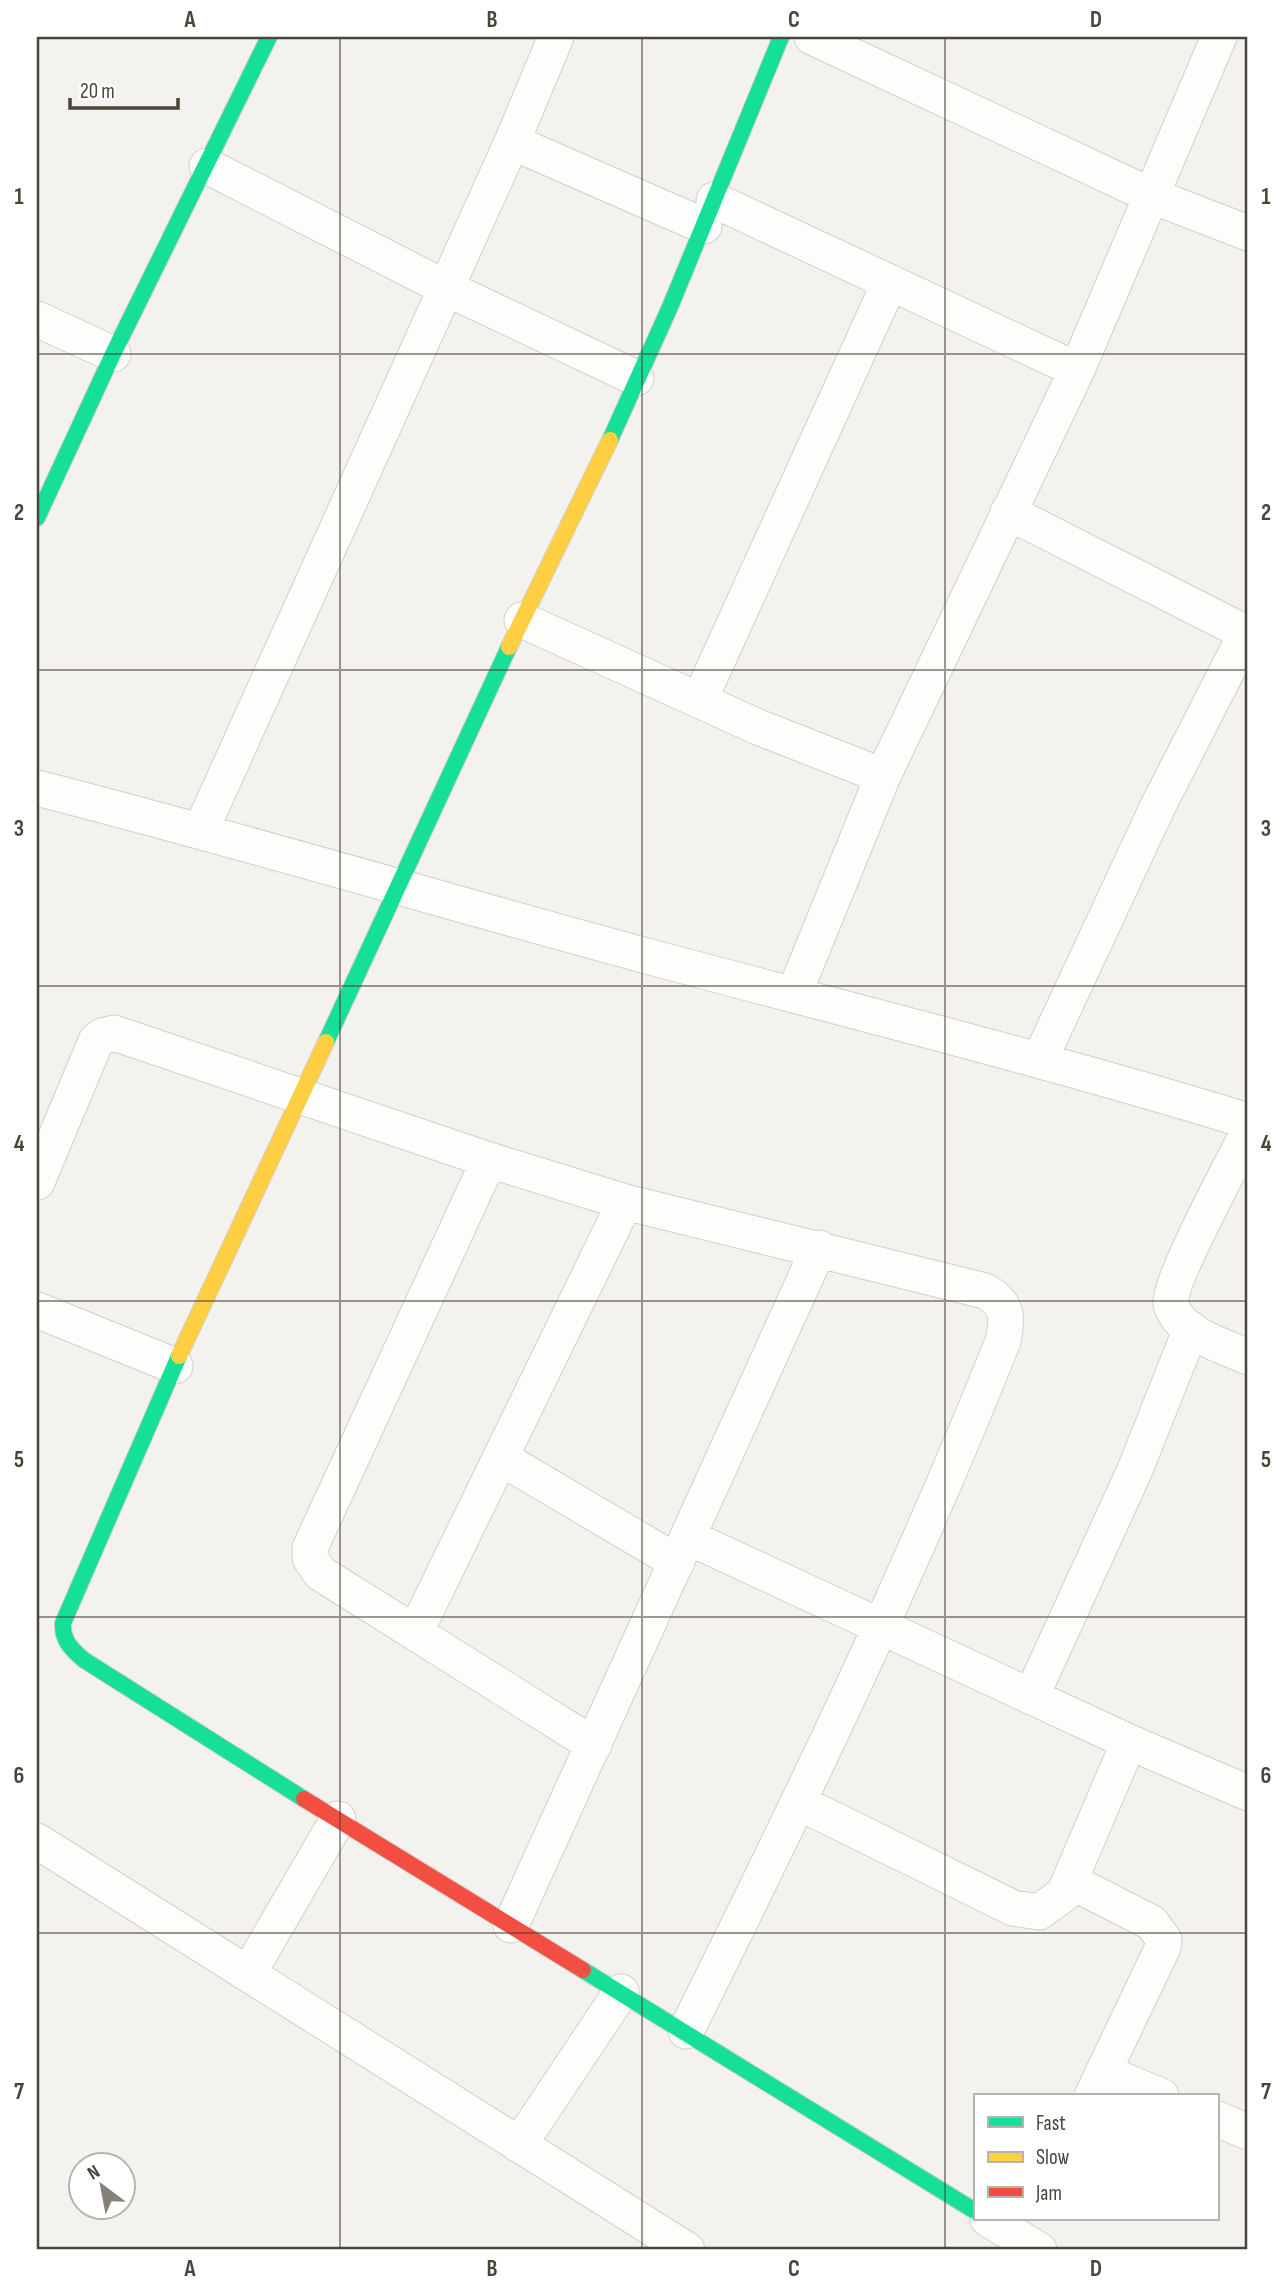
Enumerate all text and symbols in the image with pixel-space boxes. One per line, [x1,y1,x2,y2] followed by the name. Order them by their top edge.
[184,6,197,34] text: A
[487,6,498,34] text: B
[788,6,800,34] text: C
[1090,6,1102,34] text: D
[70,66,178,110] scale bar
[80,79,115,104] text: 20 m
[14,183,24,211] text: 1
[1261,183,1271,211] text: 1
[14,499,24,527] text: 2
[1261,499,1271,527] text: 2
[14,815,24,843] text: 3
[1261,815,1271,843] text: 3
[14,1130,25,1158] text: 4
[1261,1130,1272,1158] text: 4
[14,1446,24,1474] text: 5
[1261,1446,1271,1474] text: 5
[14,1762,24,1790] text: 6
[1261,1762,1271,1790] text: 6
[14,2078,24,2106] text: 7
[1261,2078,1271,2106] text: 7
[974,2094,1218,2220] legend
[1036,2111,1066,2136] text: Fast
[1036,2145,1070,2170] text: Slow
[66,2150,136,2220] north arrow
[83,2160,104,2185] text: N
[1035,2181,1062,2206] text: Jam
[184,2255,197,2283] text: A
[487,2255,498,2283] text: B
[788,2255,800,2283] text: C
[1090,2255,1102,2283] text: D

